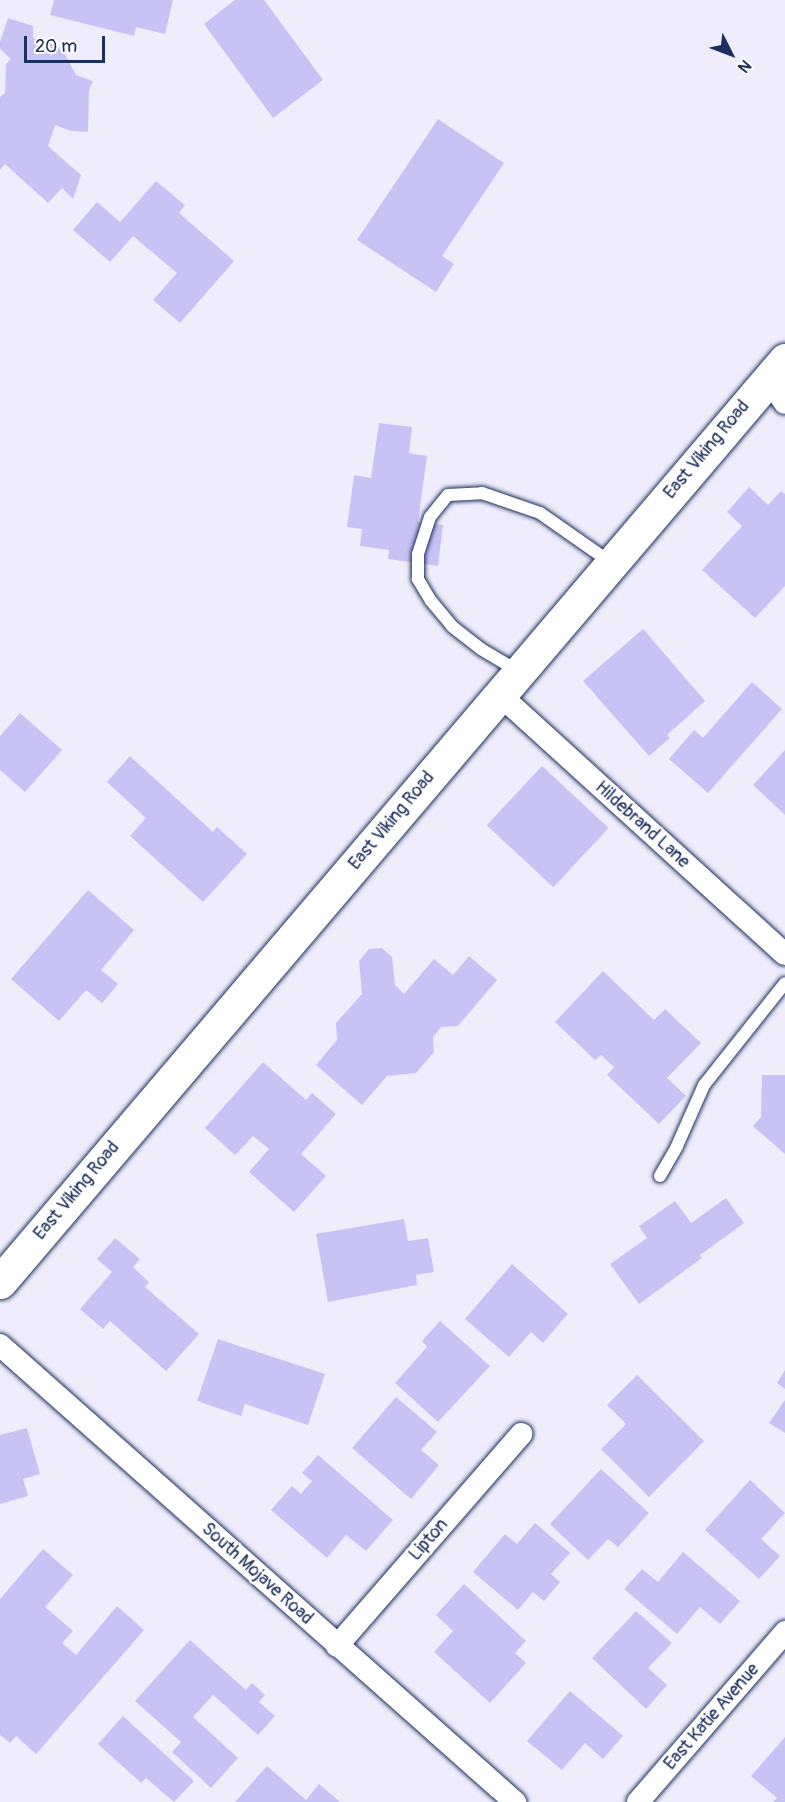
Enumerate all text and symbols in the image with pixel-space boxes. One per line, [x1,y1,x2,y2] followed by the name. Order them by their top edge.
[27,24,108,62] scale bar
[701,24,761,84] north arrow
[35,35,77,58] text: 20 m
[733,55,755,77] text: N
[660,396,754,504] street label: East Viking Road
[345,767,439,875] street label: East Viking Road
[590,777,694,873] street label: Hildebrand Lane
[30,1137,124,1245] street label: East Viking Road
[405,1515,453,1565] street label: Lipton
[197,1518,317,1630] street label: South Mojave Road
[660,1659,764,1775] street label: East Katie Avenue

